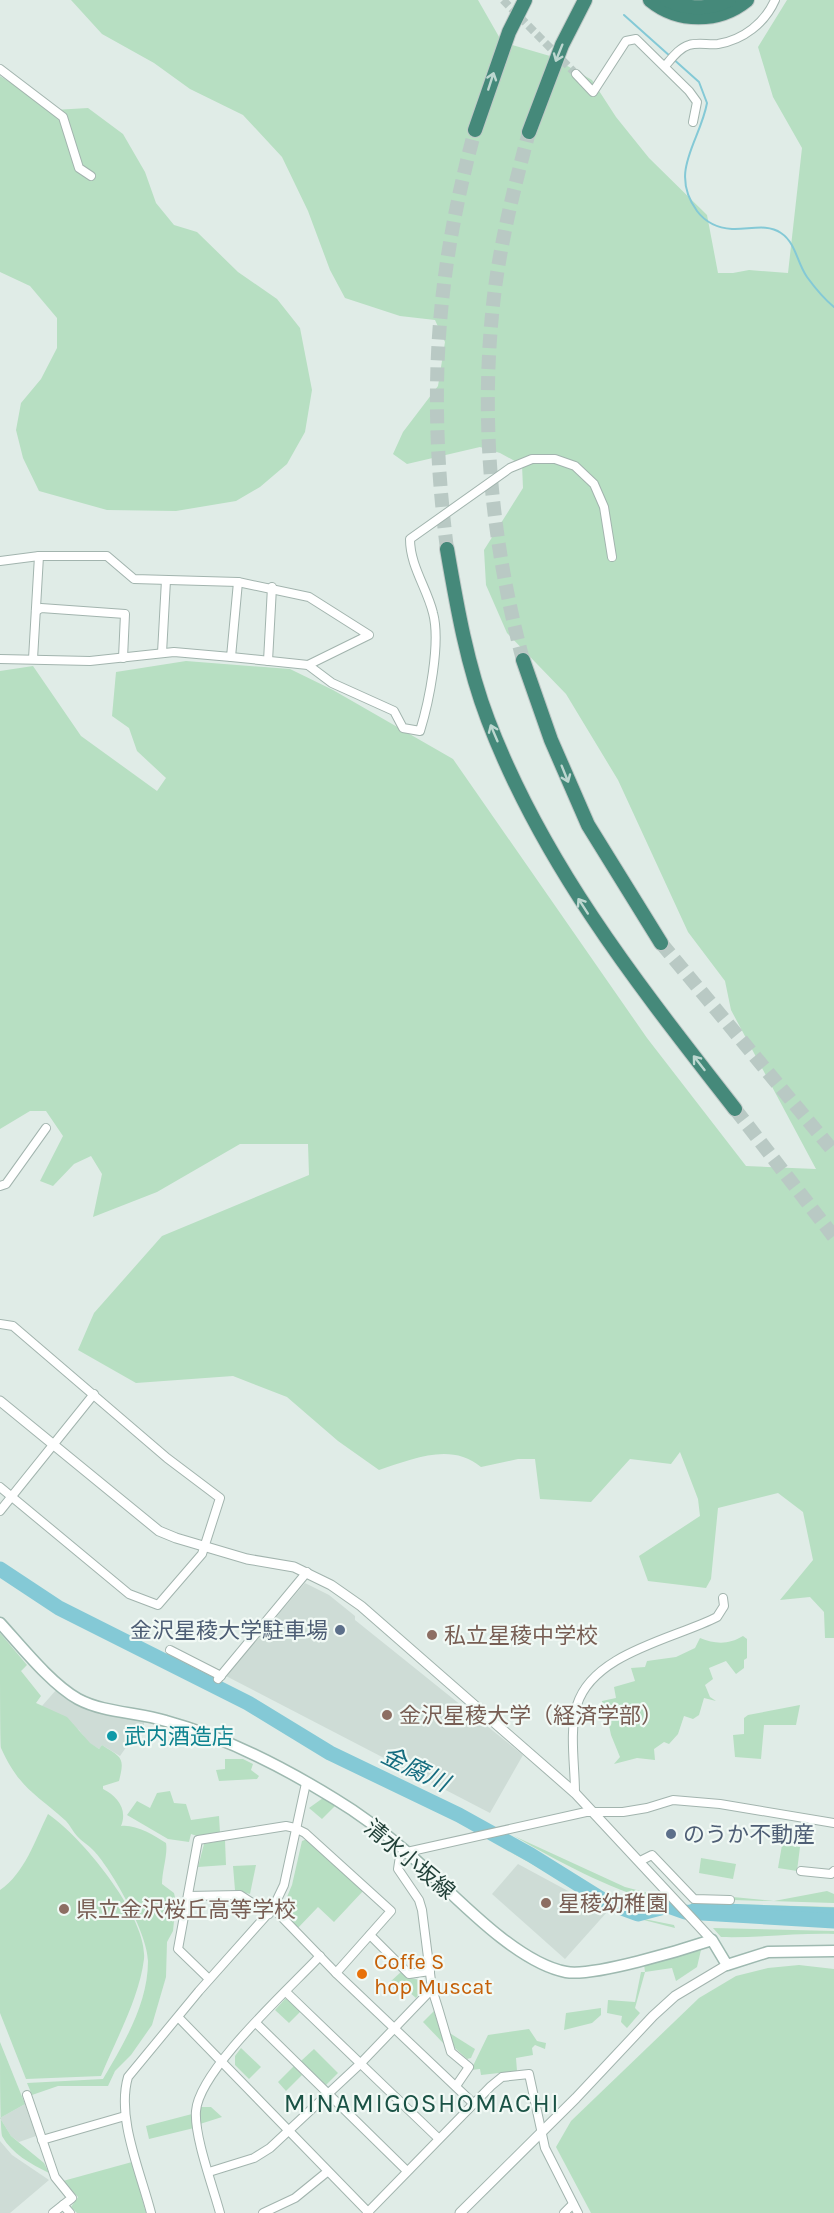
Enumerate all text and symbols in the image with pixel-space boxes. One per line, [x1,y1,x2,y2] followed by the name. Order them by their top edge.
[553,43,564,61] one-way arrow
[487,72,498,91] one-way arrow
[488,725,499,743] one-way arrow
[560,765,571,783] one-way arrow
[577,898,589,915] one-way arrow
[693,1055,706,1071] one-way arrow
[130,1618,328,1644] place label: 金沢星稜大学駐車場
[333,1623,347,1637] marker: 金沢星稜大学駐車場
[444,1623,598,1649] place label: 私立星稜中学校
[425,1628,439,1642] marker: 私立星稜中学校
[399,1703,663,1729] place label: 金沢星稜大学（経済学部）
[380,1708,394,1722] marker: 金沢星稜大学（経済学部）
[124,1724,234,1750] place label: 武内酒造店
[105,1729,119,1743] marker: 武内酒造店
[377,1741,456,1799] water label: 金腐川
[359,1814,460,1905] street label: 清水小坂線
[683,1822,815,1848] place label: のうか不動産
[664,1827,678,1841] marker: のうか不動産
[558,1891,668,1917] place label: 星稜幼稚園
[539,1896,553,1910] marker: 星稜幼稚園
[76,1897,296,1923] place label: 県立金沢桜丘高等学校
[57,1902,71,1916] marker: 県立金沢桜丘高等学校
[374,1949,493,2000] place label: Coffe S hop Muscat
[355,1967,369,1981] marker: Coffe S hop Muscat
[284,2088,560,2119] district label: MINAMIGOSHOMACHI

